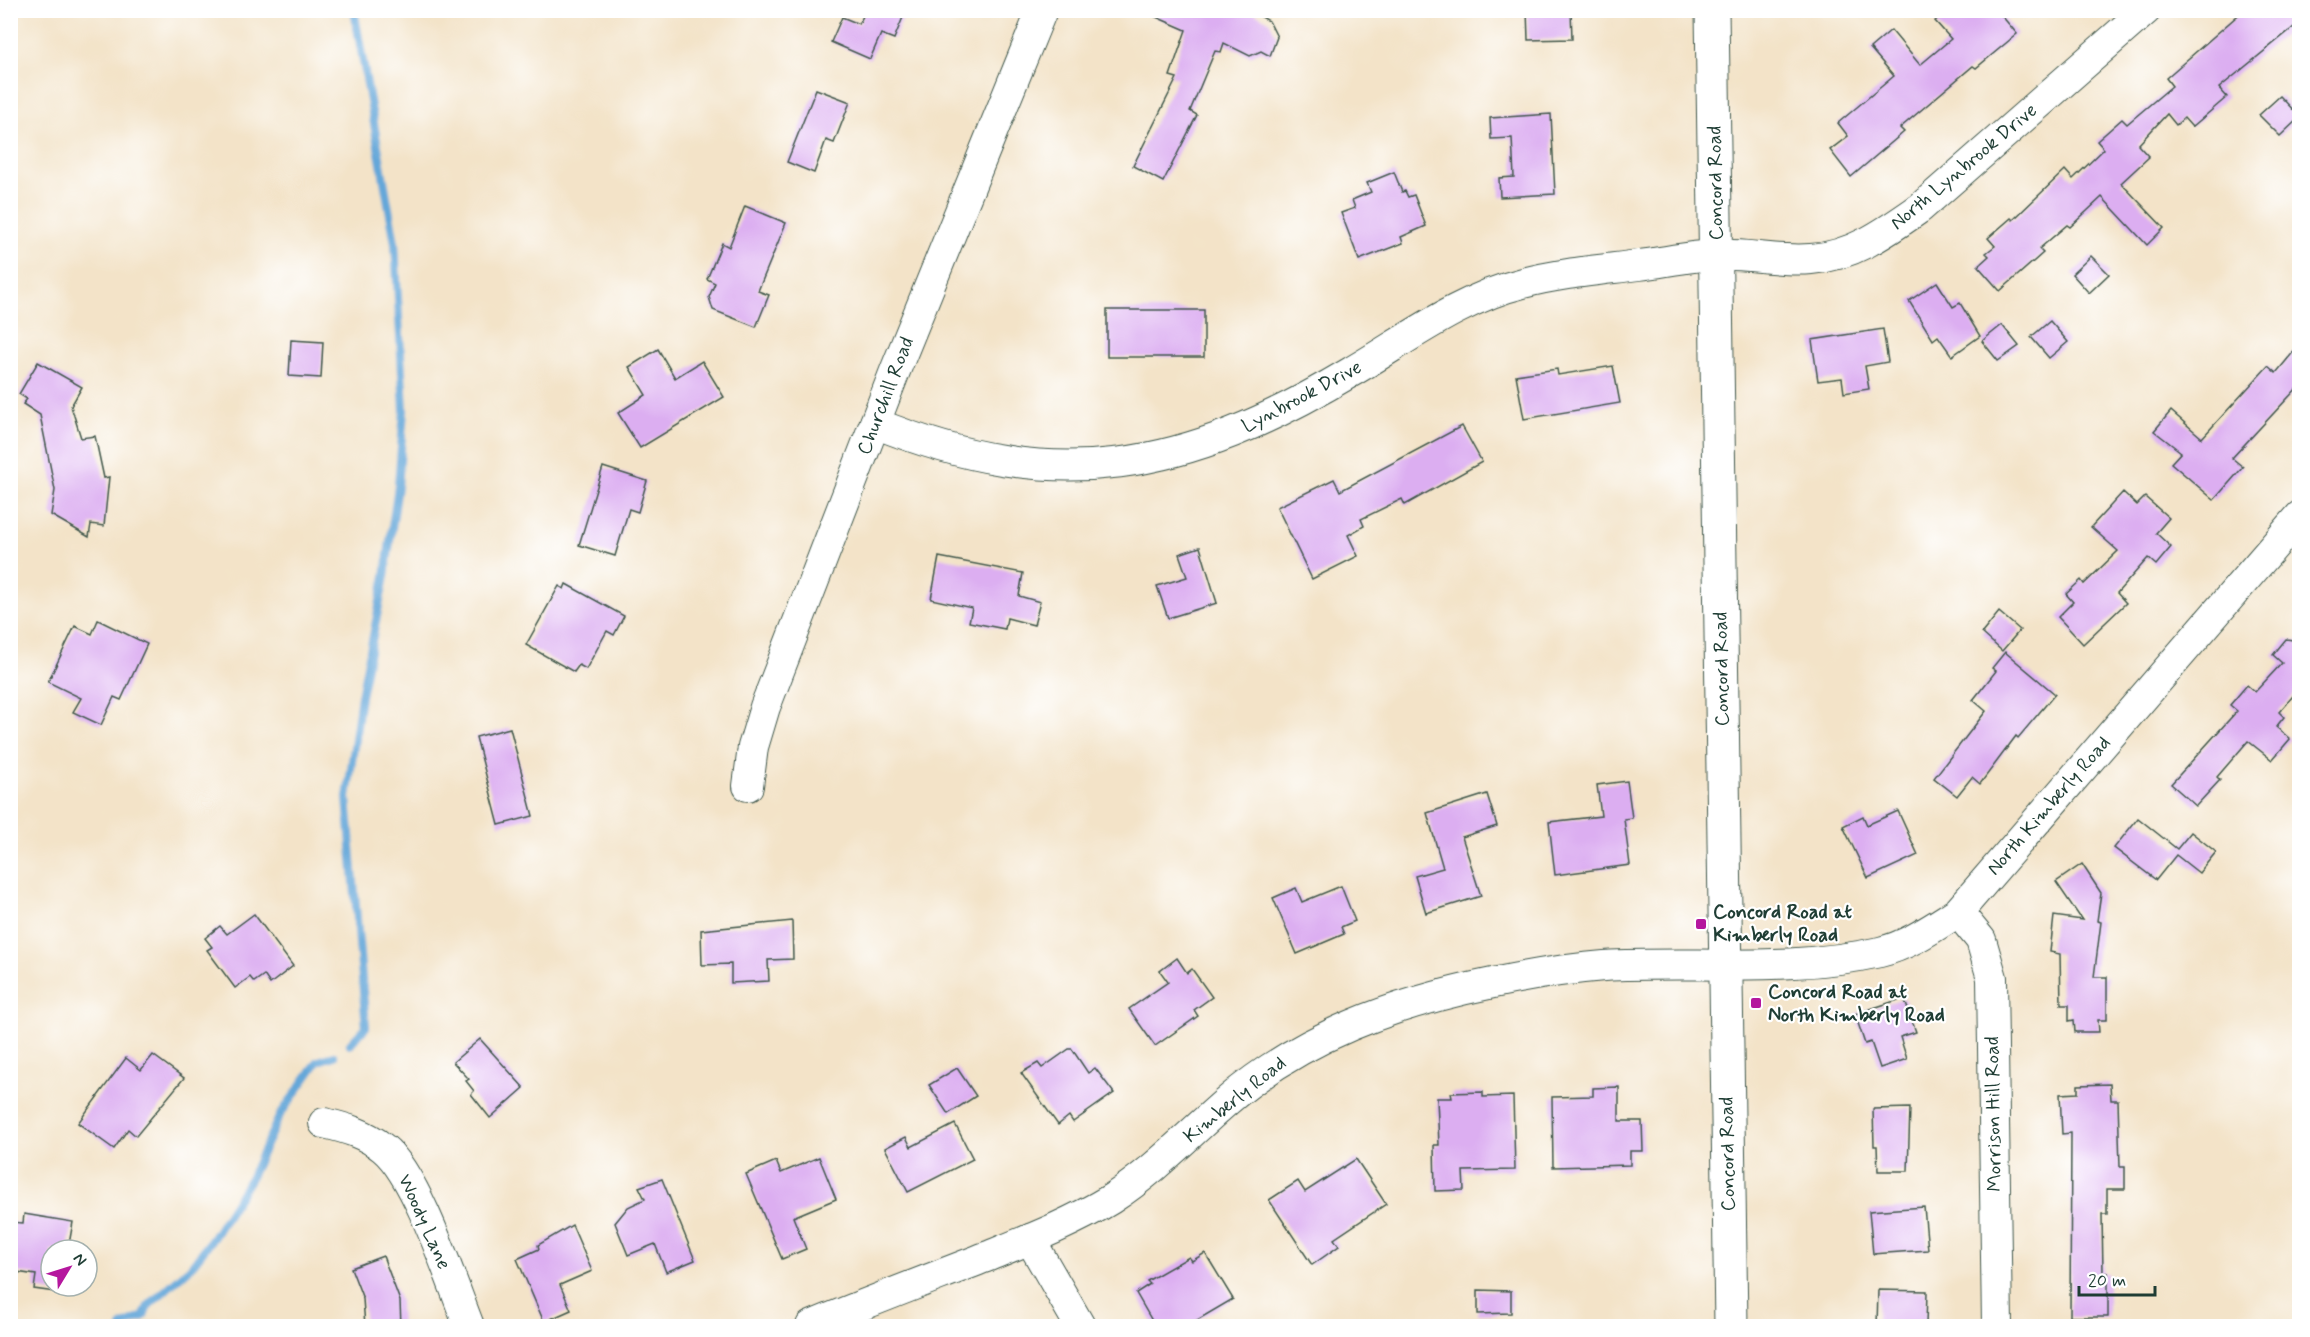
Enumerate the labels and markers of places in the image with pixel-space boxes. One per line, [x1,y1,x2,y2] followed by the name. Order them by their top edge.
[1713,899,1852,949] place label: Concord Road at Kimberly Road
[1694,917,1708,931] marker: Concord Road at Kimberly Road
[1768,979,1945,1029] place label: Concord Road at North Kimberly Road
[1749,996,1763,1010] marker: Concord Road at North Kimberly Road

